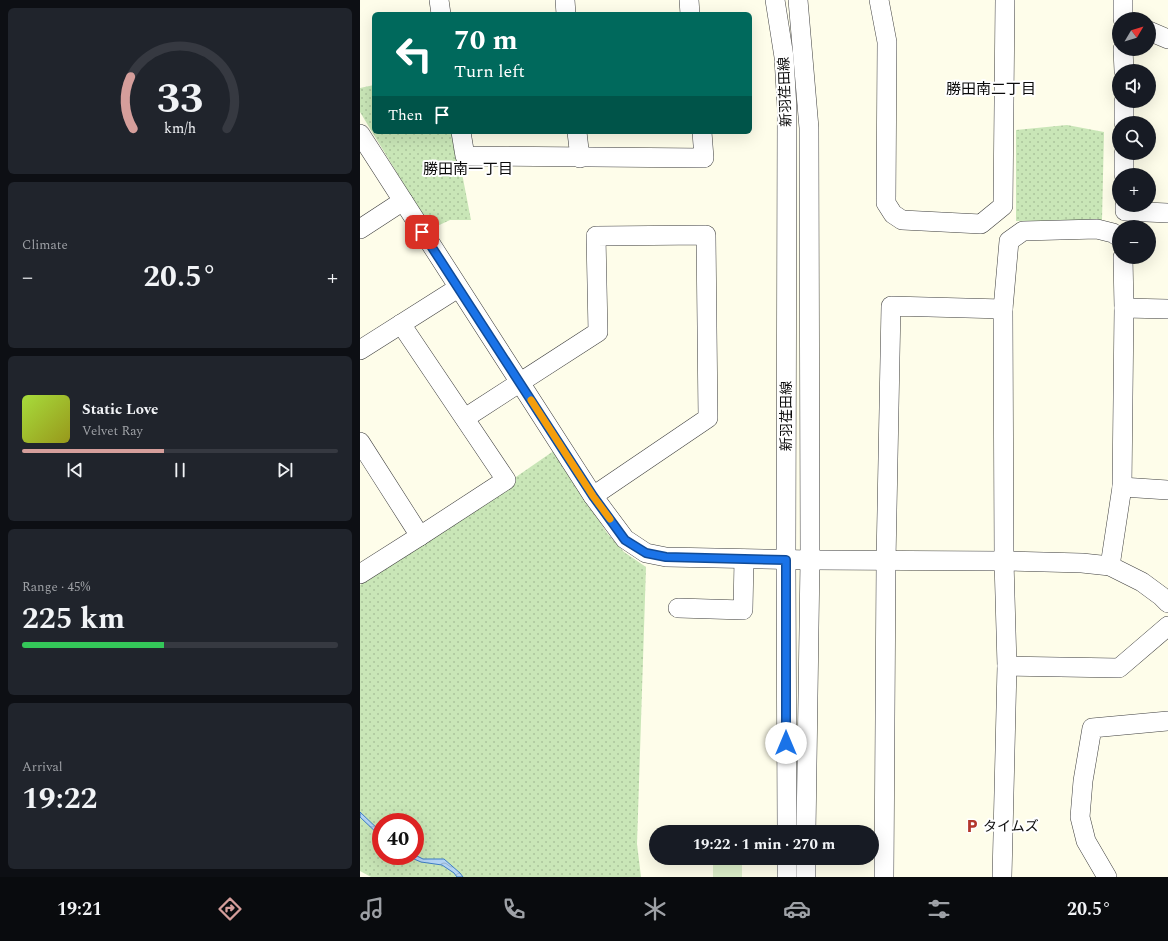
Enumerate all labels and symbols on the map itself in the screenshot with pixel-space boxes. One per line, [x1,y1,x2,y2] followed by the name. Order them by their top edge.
[1112,12,1156,56] north arrow
[773,57,797,127] street label: 新羽荏田線
[946,78,1036,101] district label: 勝田南二丁目
[423,158,513,181] district label: 勝田南一丁目
[405,215,439,249] pin
[776,381,797,451] street label: 新羽荏田線
[765,722,807,764] position arrow
[372,813,424,865] speed limit sign: 40
[983,816,1039,837] place label: タイムズ
[964,818,980,834] parking icon: タイムズ

